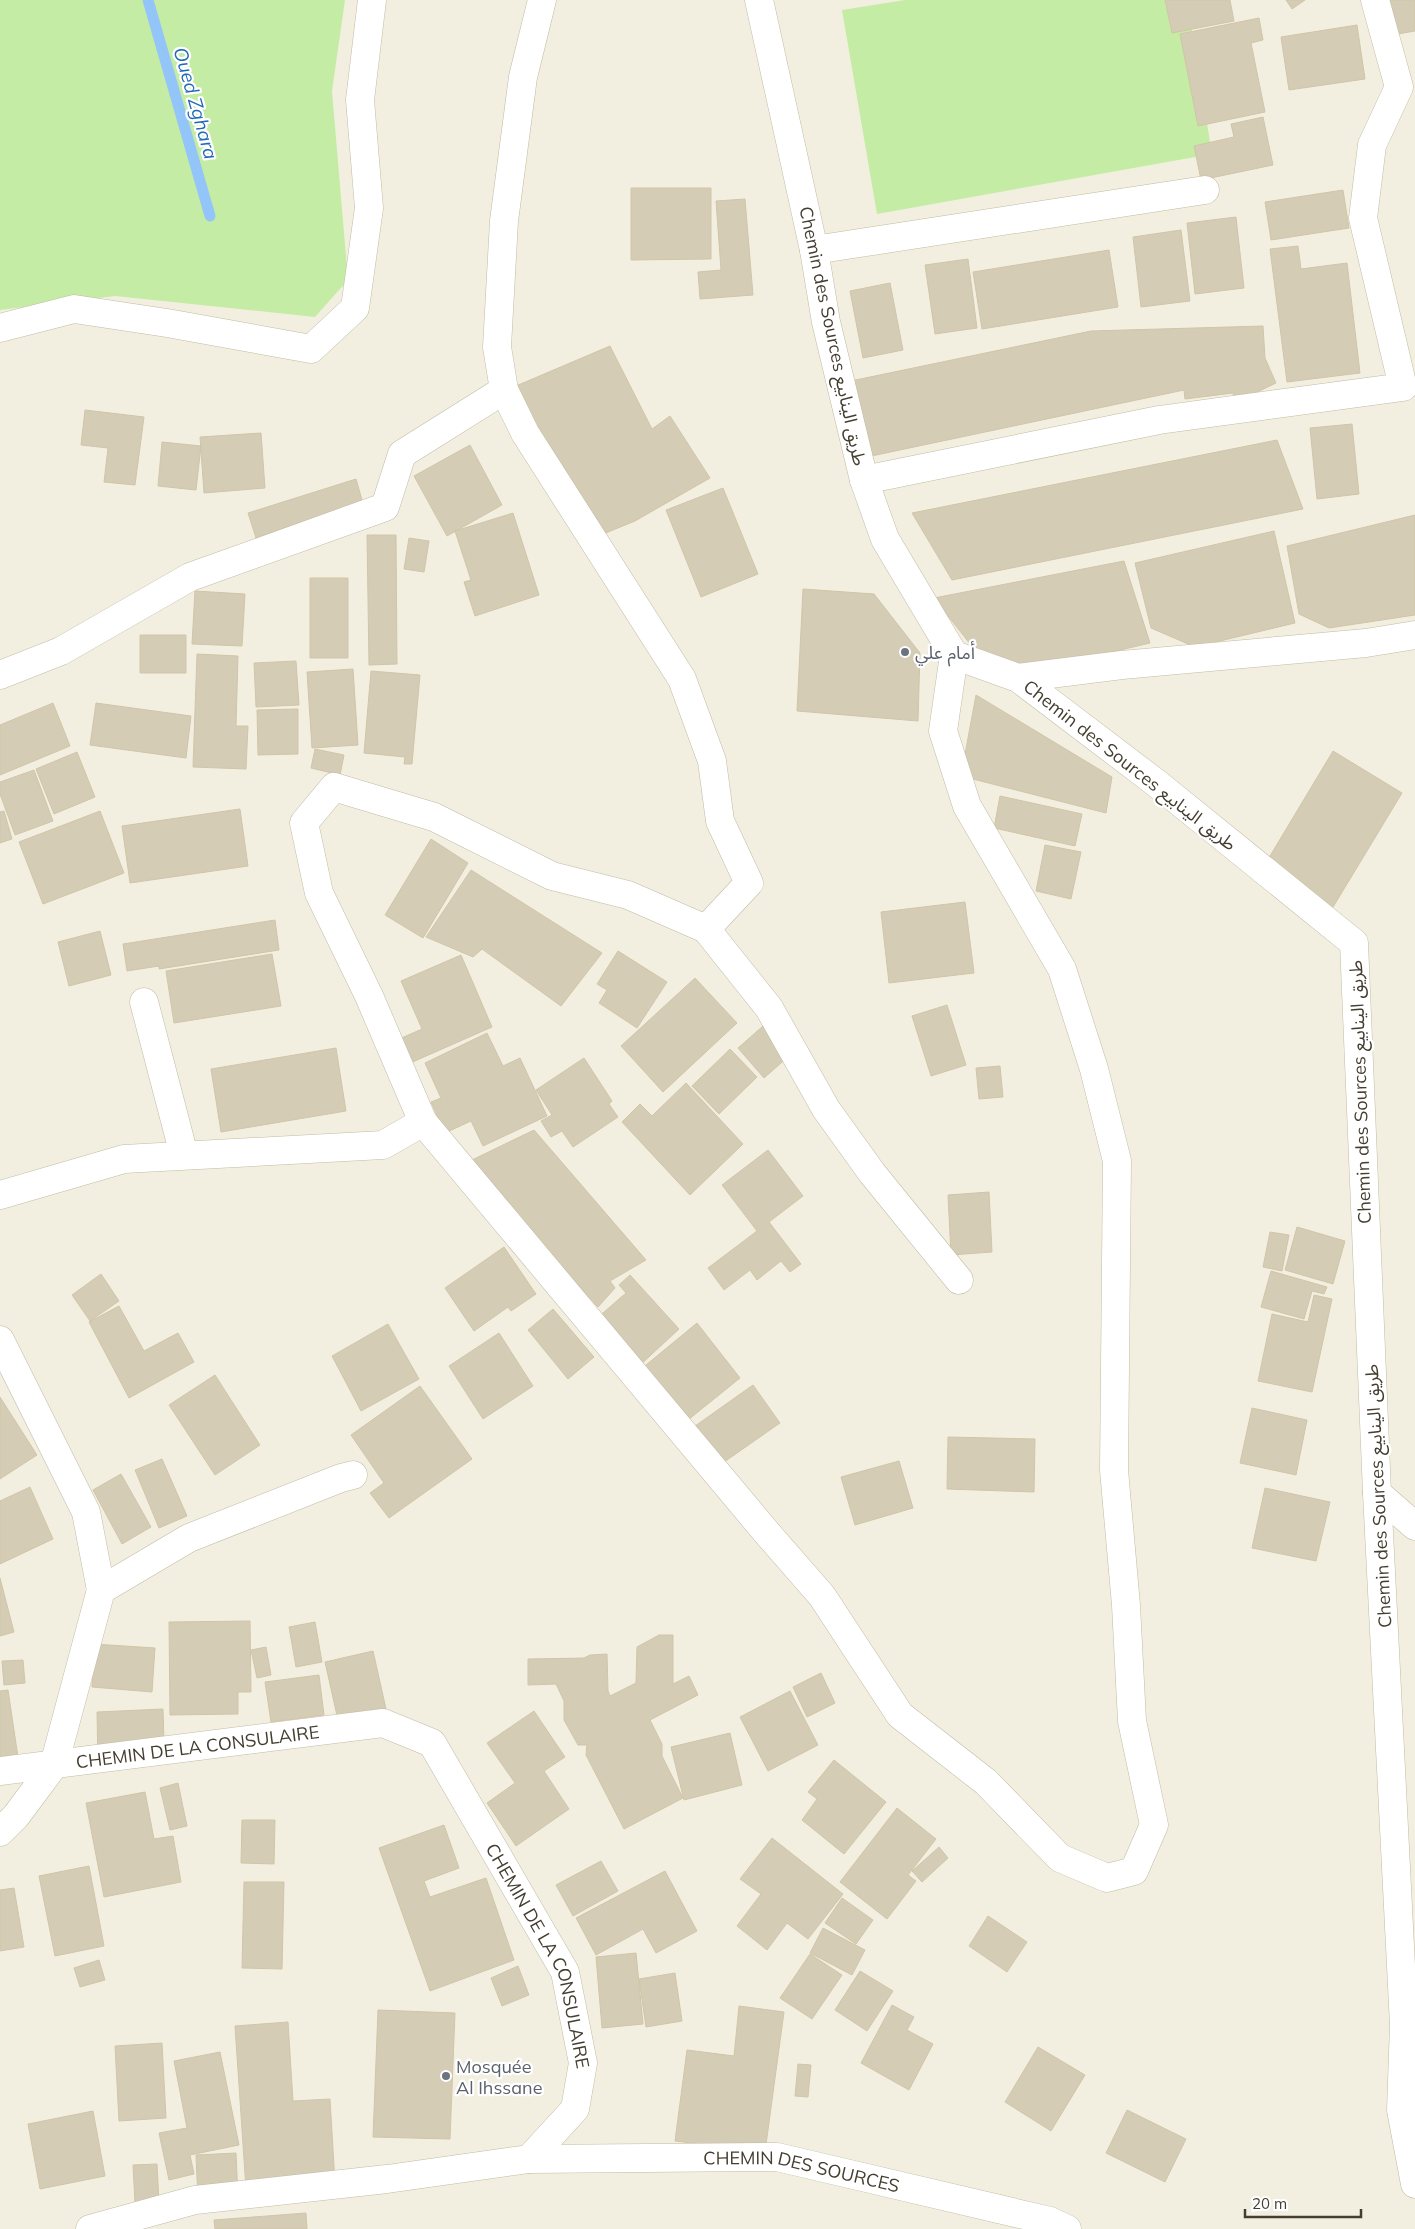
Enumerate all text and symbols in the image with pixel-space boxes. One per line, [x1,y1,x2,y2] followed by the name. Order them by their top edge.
[169,44,223,162] water label: Oued Zghara
[791,204,872,468] street label: Chemin des Sources طريق الينابيع
[915,641,975,667] place label: أمام علي
[899,646,911,658] marker: أمام علي
[1017,675,1241,858] street label: Chemin des Sources طريق الينابيع
[1344,959,1379,1224] street label: Chemin des Sources طريق الينابيع
[1360,1363,1399,1629] street label: Chemin des Sources طريق الينابيع
[74,1720,321,1773] street label: CHEMIN DE LA CONSULAIRE
[481,1839,595,2070] street label: CHEMIN DE LA CONSULAIRE
[456,2055,542,2099] place label: Mosquée Al Ihssane
[440,2070,452,2082] marker: Mosquée Al Ihssane
[703,2145,902,2197] street label: CHEMIN DES SOURCES
[1245,2186,1361,2218] scale bar
[1252,2194,1287,2213] text: 20 m

